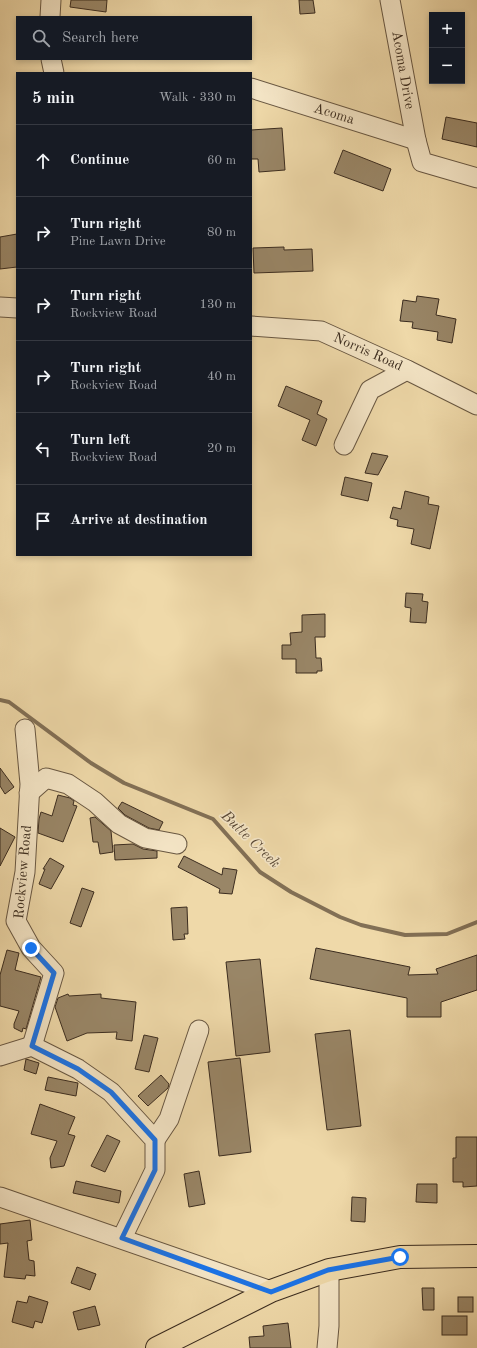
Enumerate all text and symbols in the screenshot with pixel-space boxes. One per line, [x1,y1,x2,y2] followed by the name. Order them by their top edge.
[429,12,465,84] map controls
[429,12,465,48] button: +
[16,16,252,60] search box
[30,27,52,49] icon: search
[389,30,417,110] street label: Acoma Drive
[62,31,139,46] text: Search here
[429,48,465,84] button: −
[32,90,75,107] text: 5 min
[159,91,236,104] text: Walk · 330 m
[312,101,356,127] street label: Acoma
[32,150,54,172] icon: ahead
[70,153,129,168] text: Continue
[207,154,236,167] text: 60 m
[70,217,141,232] text: Turn right
[32,222,54,244] icon: right
[207,226,236,239] text: 80 m
[70,235,166,248] text: Pine Lawn Drive
[70,289,141,304] text: Turn right
[32,294,54,316] icon: right
[199,298,236,311] text: 130 m
[70,307,157,320] text: Rockview Road
[331,331,405,373] street label: Norris Road
[70,361,141,376] text: Turn right
[32,366,54,388] icon: right
[207,370,236,383] text: 40 m
[70,379,157,392] text: Rockview Road
[70,433,130,448] text: Turn left
[32,438,54,460] icon: left
[207,442,236,455] text: 20 m
[70,451,157,464] text: Rockview Road
[32,510,54,532] icon: arrive
[70,513,208,528] text: Arrive at destination
[217,808,282,871] water label: Butte Creek
[12,825,34,919] street label: Rockview Road
[22,939,40,957] route end
[391,1248,409,1266] route start

